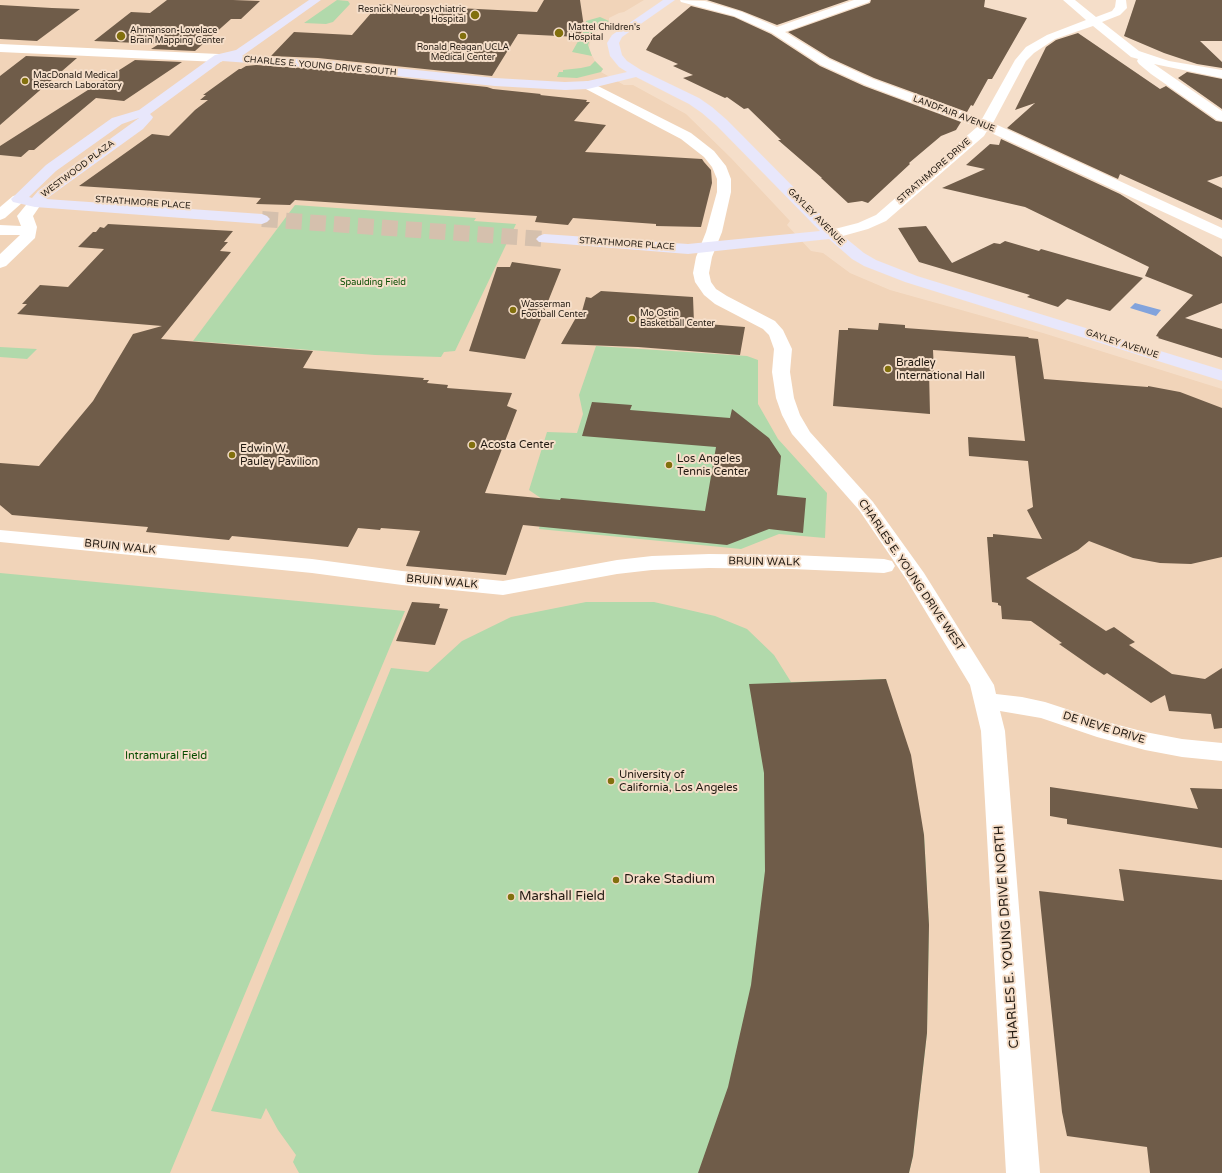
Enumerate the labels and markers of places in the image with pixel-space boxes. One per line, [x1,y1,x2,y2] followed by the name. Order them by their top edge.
[358,5,466,26] place label: Resnick Neuropsychiatric Hospital
[469,9,481,21] marker: Resnick Neuropsychiatric Hospital
[568,23,640,44] place label: Mattel Children's Hospital
[130,26,224,47] place label: Ahmanson-Lovelace Brain Mapping Center
[553,27,565,39] marker: Mattel Children's Hospital
[115,30,127,42] marker: Ahmanson-Lovelace Brain Mapping Center
[458,31,468,41] marker: Ronald Reagan UCLA Medical Center
[417,43,509,64] place label: Ronald Reagan UCLA Medical Center
[33,71,122,92] place label: MacDonald Medical Research Laboratory
[20,76,30,86] marker: MacDonald Medical Research Laboratory
[521,300,587,321] place label: Wasserman Football Center
[508,305,518,315] marker: Wasserman Football Center
[640,309,715,330] place label: Mo Ostin Basketball Center
[627,314,637,324] marker: Mo Ostin Basketball Center
[896,356,985,382] place label: Bradley International Hall
[883,364,893,374] marker: Bradley International Hall
[480,438,554,452] place label: Acosta Center
[467,440,477,450] marker: Acosta Center
[240,442,318,468] place label: Edwin W. Pauley Pavilion
[227,450,237,460] marker: Edwin W. Pauley Pavilion
[677,452,748,478] place label: Los Angeles Tennis Center
[664,460,674,470] marker: Los Angeles Tennis Center
[619,768,738,794] place label: University of California, Los Angeles
[606,776,616,786] marker: University of California, Los Angeles
[624,872,715,888] place label: Drake Stadium
[611,875,621,885] marker: Drake Stadium
[519,889,605,905] place label: Marshall Field
[506,892,516,902] marker: Marshall Field

